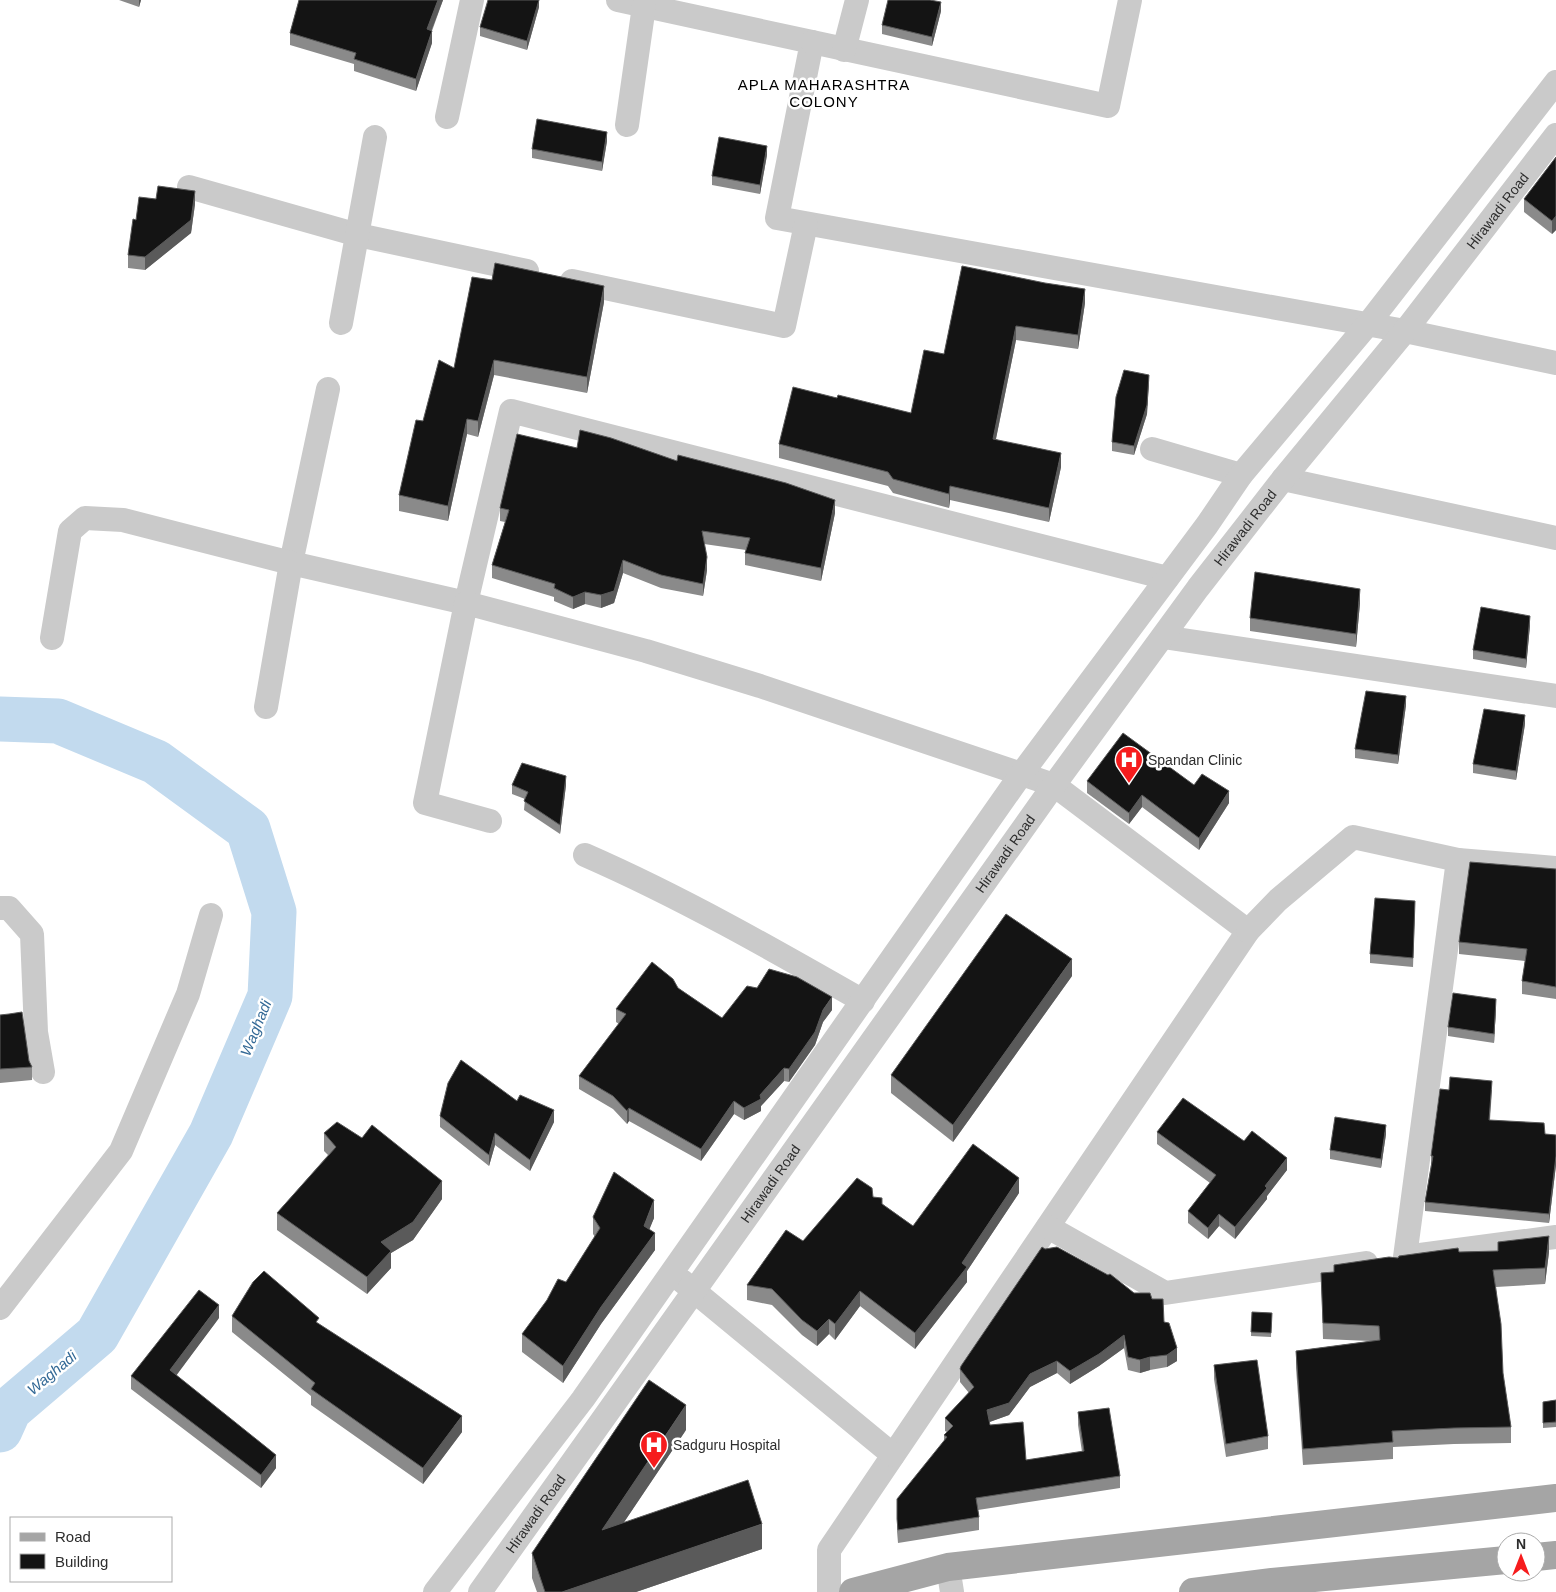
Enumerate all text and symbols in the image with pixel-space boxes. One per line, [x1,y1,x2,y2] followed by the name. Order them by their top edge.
[738,76,910,110] district label: APLA MAHARASHTRA COLONY
[1463,170,1532,252] street label: Hirawadi Road
[1211,486,1280,569] street label: Hirawadi Road
[1114,745,1144,784] hospital icon: Spandan Clinic
[1148,752,1242,768] place label: Spandan Clinic
[972,812,1038,896] street label: Hirawadi Road
[237,997,275,1058] water label: Waghadi
[737,1142,804,1226] street label: Hirawadi Road
[24,1347,80,1398] water label: Waghadi
[639,1430,669,1469] hospital icon: Sadguru Hospital
[673,1437,780,1453] place label: Sadguru Hospital
[502,1472,569,1556] street label: Hirawadi Road
[10,1517,172,1582] legend
[55,1528,91,1545] text: Road
[1496,1532,1546,1582] north arrow
[1516,1536,1526,1552] text: N
[55,1553,108,1570] text: Building

